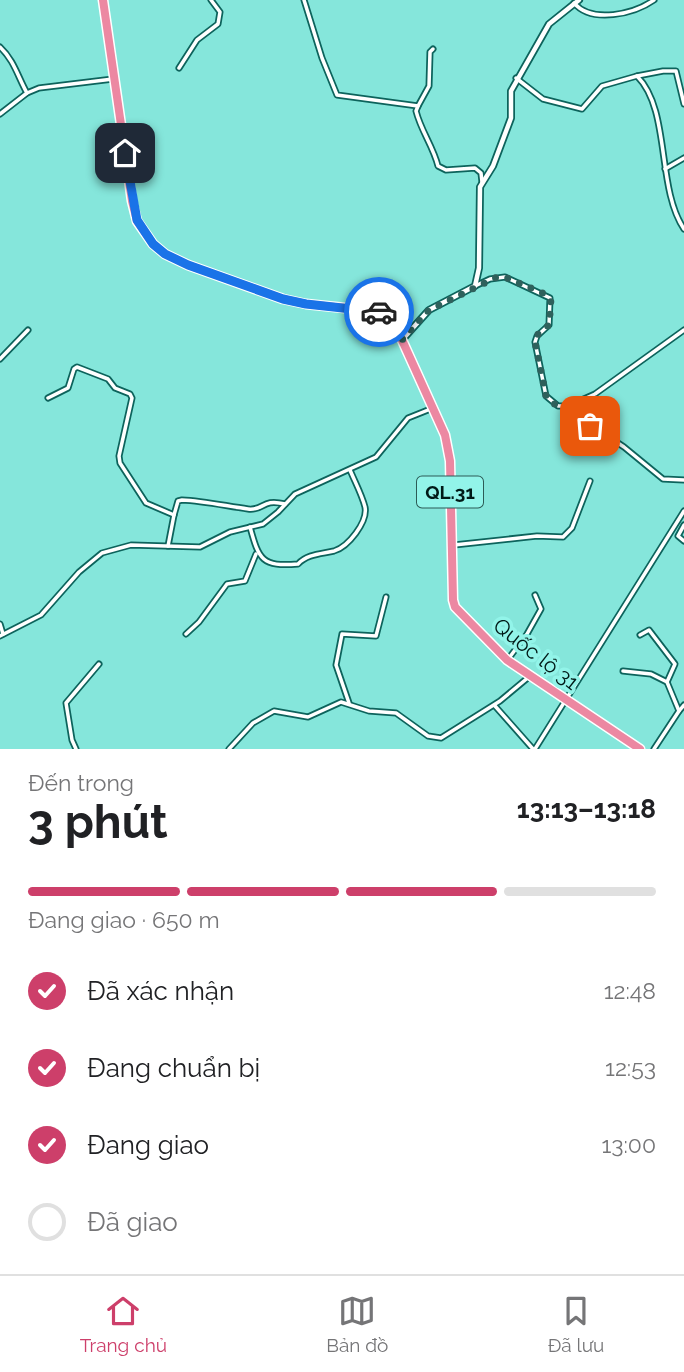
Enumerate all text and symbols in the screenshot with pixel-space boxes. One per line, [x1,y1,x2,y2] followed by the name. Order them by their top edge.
[95,123,155,183] pin
[106,134,144,172] icon: home
[344,277,414,347] courier
[360,293,398,331] icon: car
[560,396,620,456] pin
[571,407,609,445] icon: bag
[417,477,483,508] road number: QL.31
[489,613,584,695] street label: Quốc lộ 31
[28,769,134,796] text: Đến trong
[517,794,656,824] text: 13:13–13:18
[28,795,168,849] text: 3 phút
[28,906,220,933] text: Đang giao · 650 m
[28,972,66,1010] icon: check
[87,976,234,1006] text: Đã xác nhận
[604,977,656,1004] text: 12:48
[28,1049,66,1087] icon: check
[87,1053,260,1083] text: Đang chuẩn bị
[605,1054,656,1081] text: 12:53
[28,1126,66,1164] icon: check
[87,1130,209,1160] text: Đang giao
[601,1131,656,1158] text: 13:00
[87,1207,178,1237] text: Đã giao
[80,1292,167,1356] tab: Trang chủ
[326,1292,388,1356] tab: Bản đồ
[548,1292,604,1356] tab: Đã lưu

